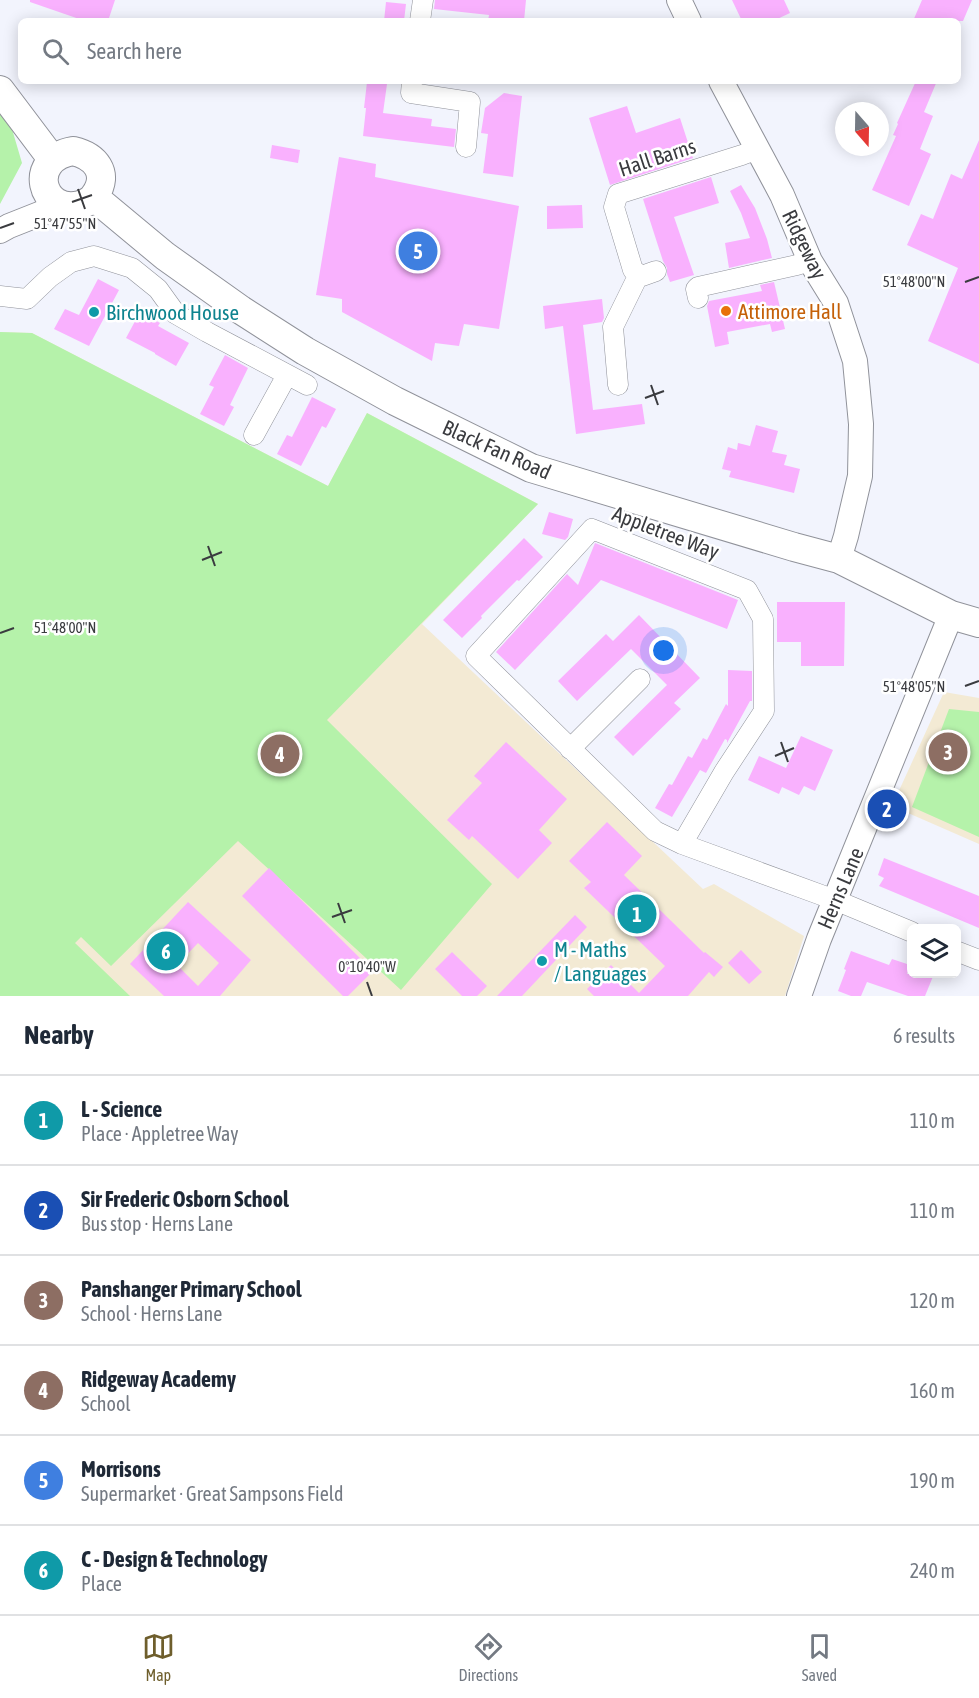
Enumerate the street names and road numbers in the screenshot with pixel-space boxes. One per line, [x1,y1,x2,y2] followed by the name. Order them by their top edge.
[615,133,699,181] street label: Hall Barns
[778,205,832,283] street label: Ridgeway
[439,414,555,484] street label: Black Fan Road
[609,501,723,563] street label: Appletree Way
[812,844,868,932] street label: Herns Lane

